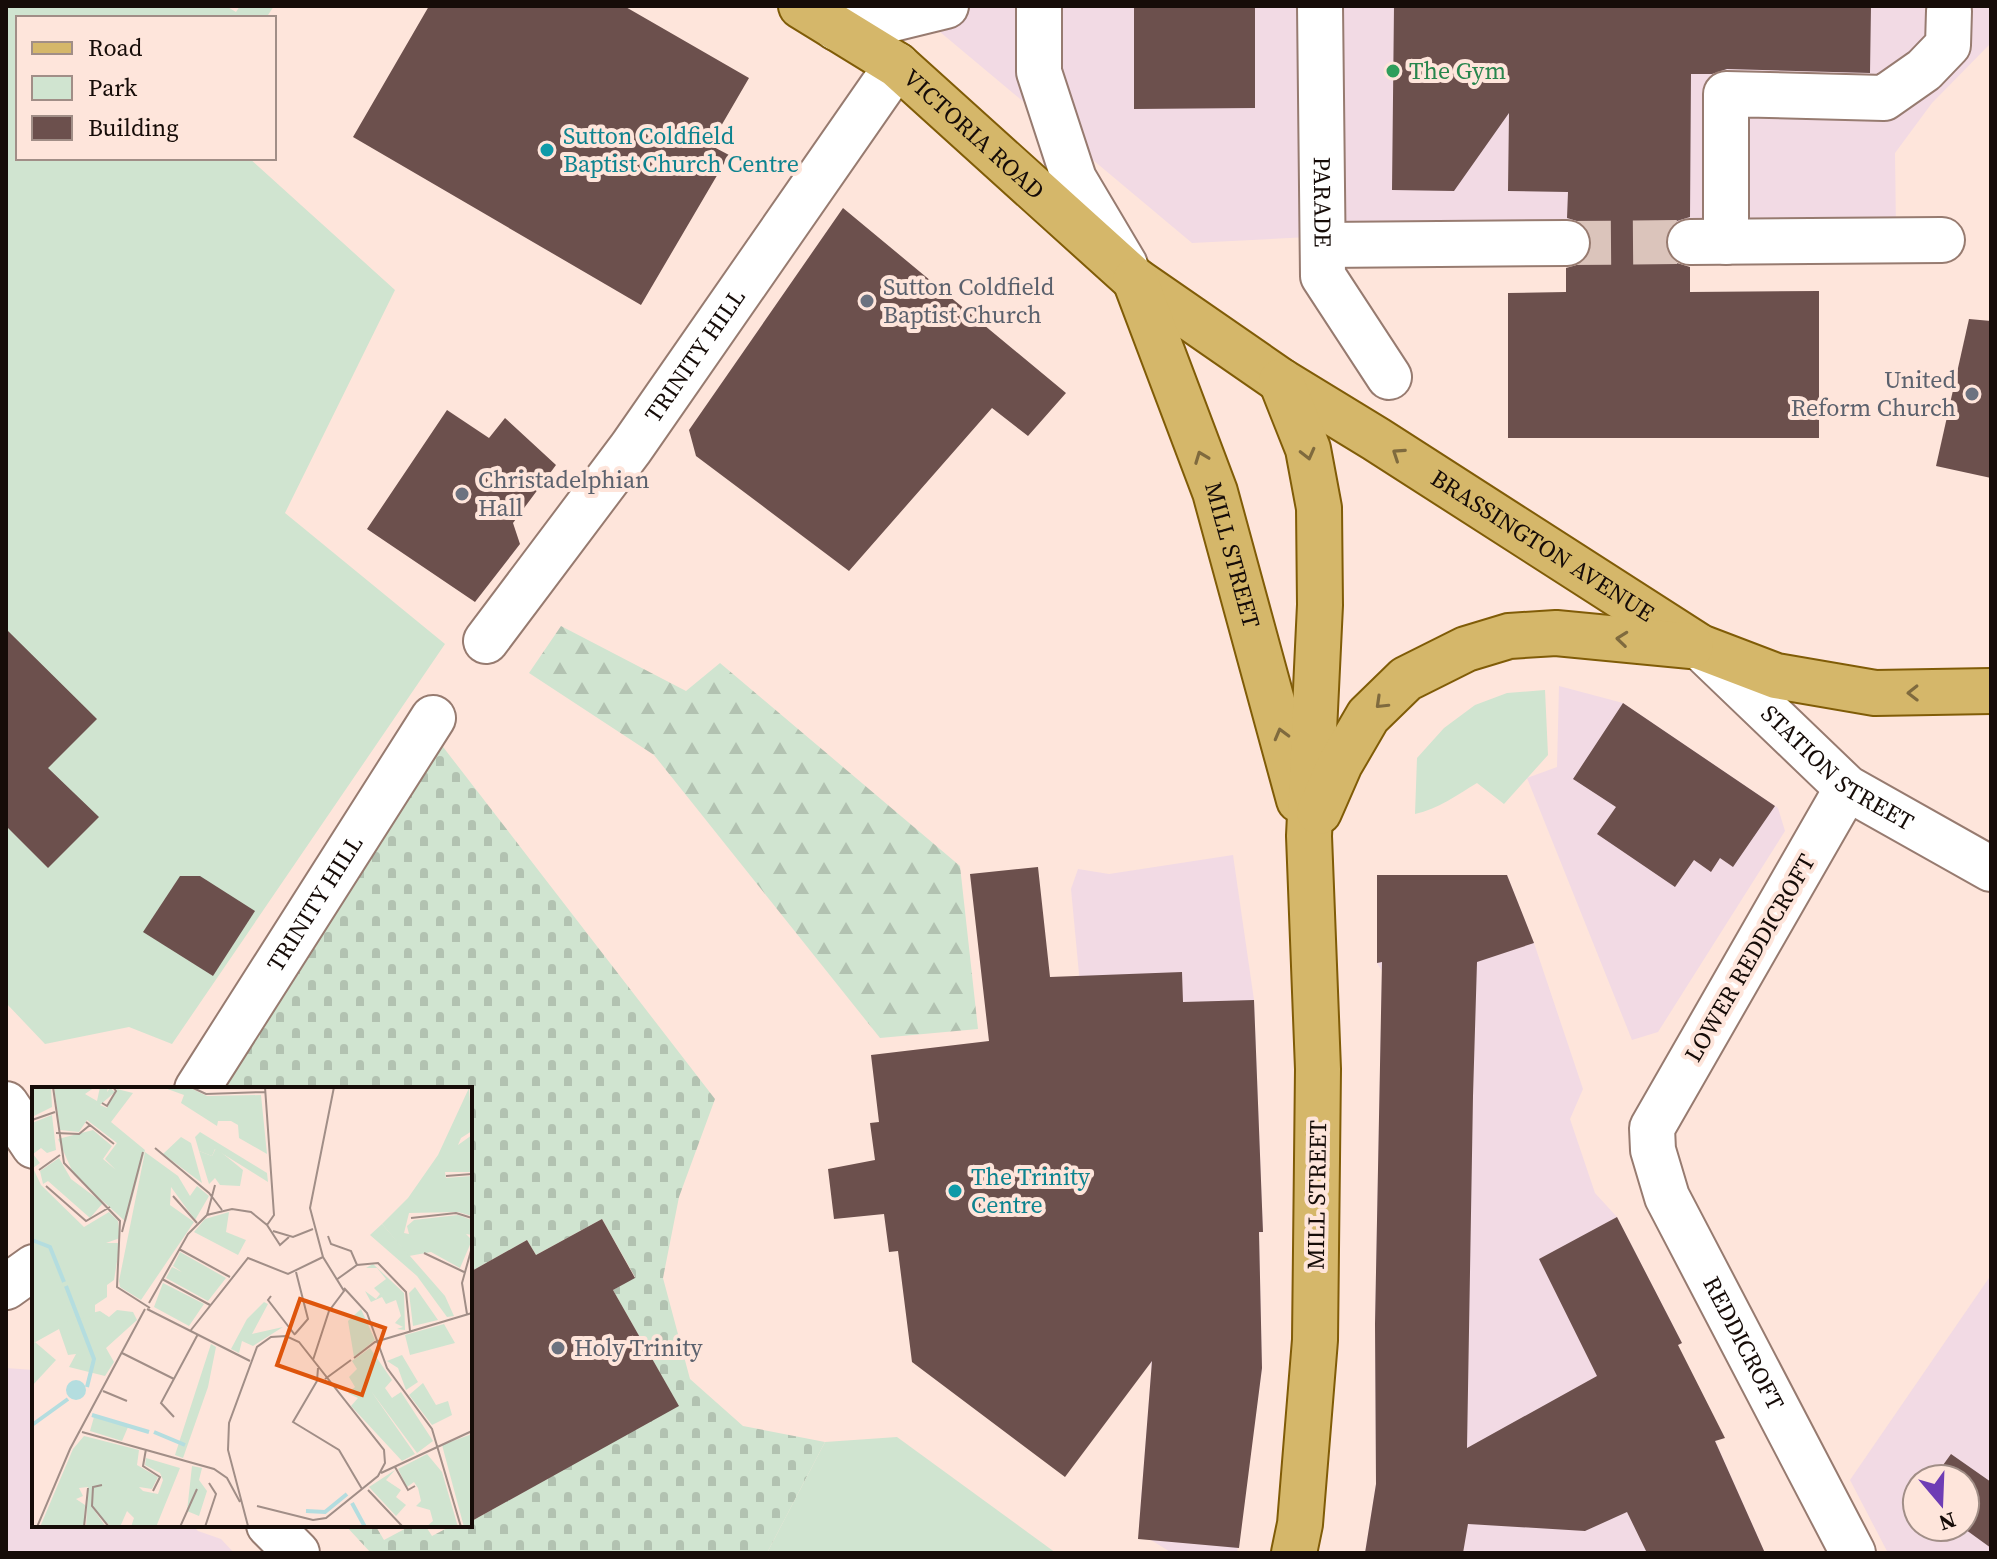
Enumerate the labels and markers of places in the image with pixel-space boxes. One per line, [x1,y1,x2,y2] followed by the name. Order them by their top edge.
[1409,54,1506,87] place label: The Gym
[1384,62,1402,80] marker: The Gym
[563,119,799,180] place label: Sutton Coldfield Baptist Church Centre
[538,141,556,159] marker: Sutton Coldfield Baptist Church Centre
[883,270,1055,331] place label: Sutton Coldfield Baptist Church
[858,292,876,310] marker: Sutton Coldfield Baptist Church
[1791,363,1956,424] place label: United Reform Church
[1963,385,1981,403] marker: United Reform Church
[478,463,650,524] place label: Christadelphian Hall
[453,485,471,503] marker: Christadelphian Hall
[971,1160,1091,1221] place label: The Trinity Centre
[946,1182,964,1200] marker: The Trinity Centre
[574,1331,703,1364] place label: Holy Trinity
[549,1339,567,1357] marker: Holy Trinity

